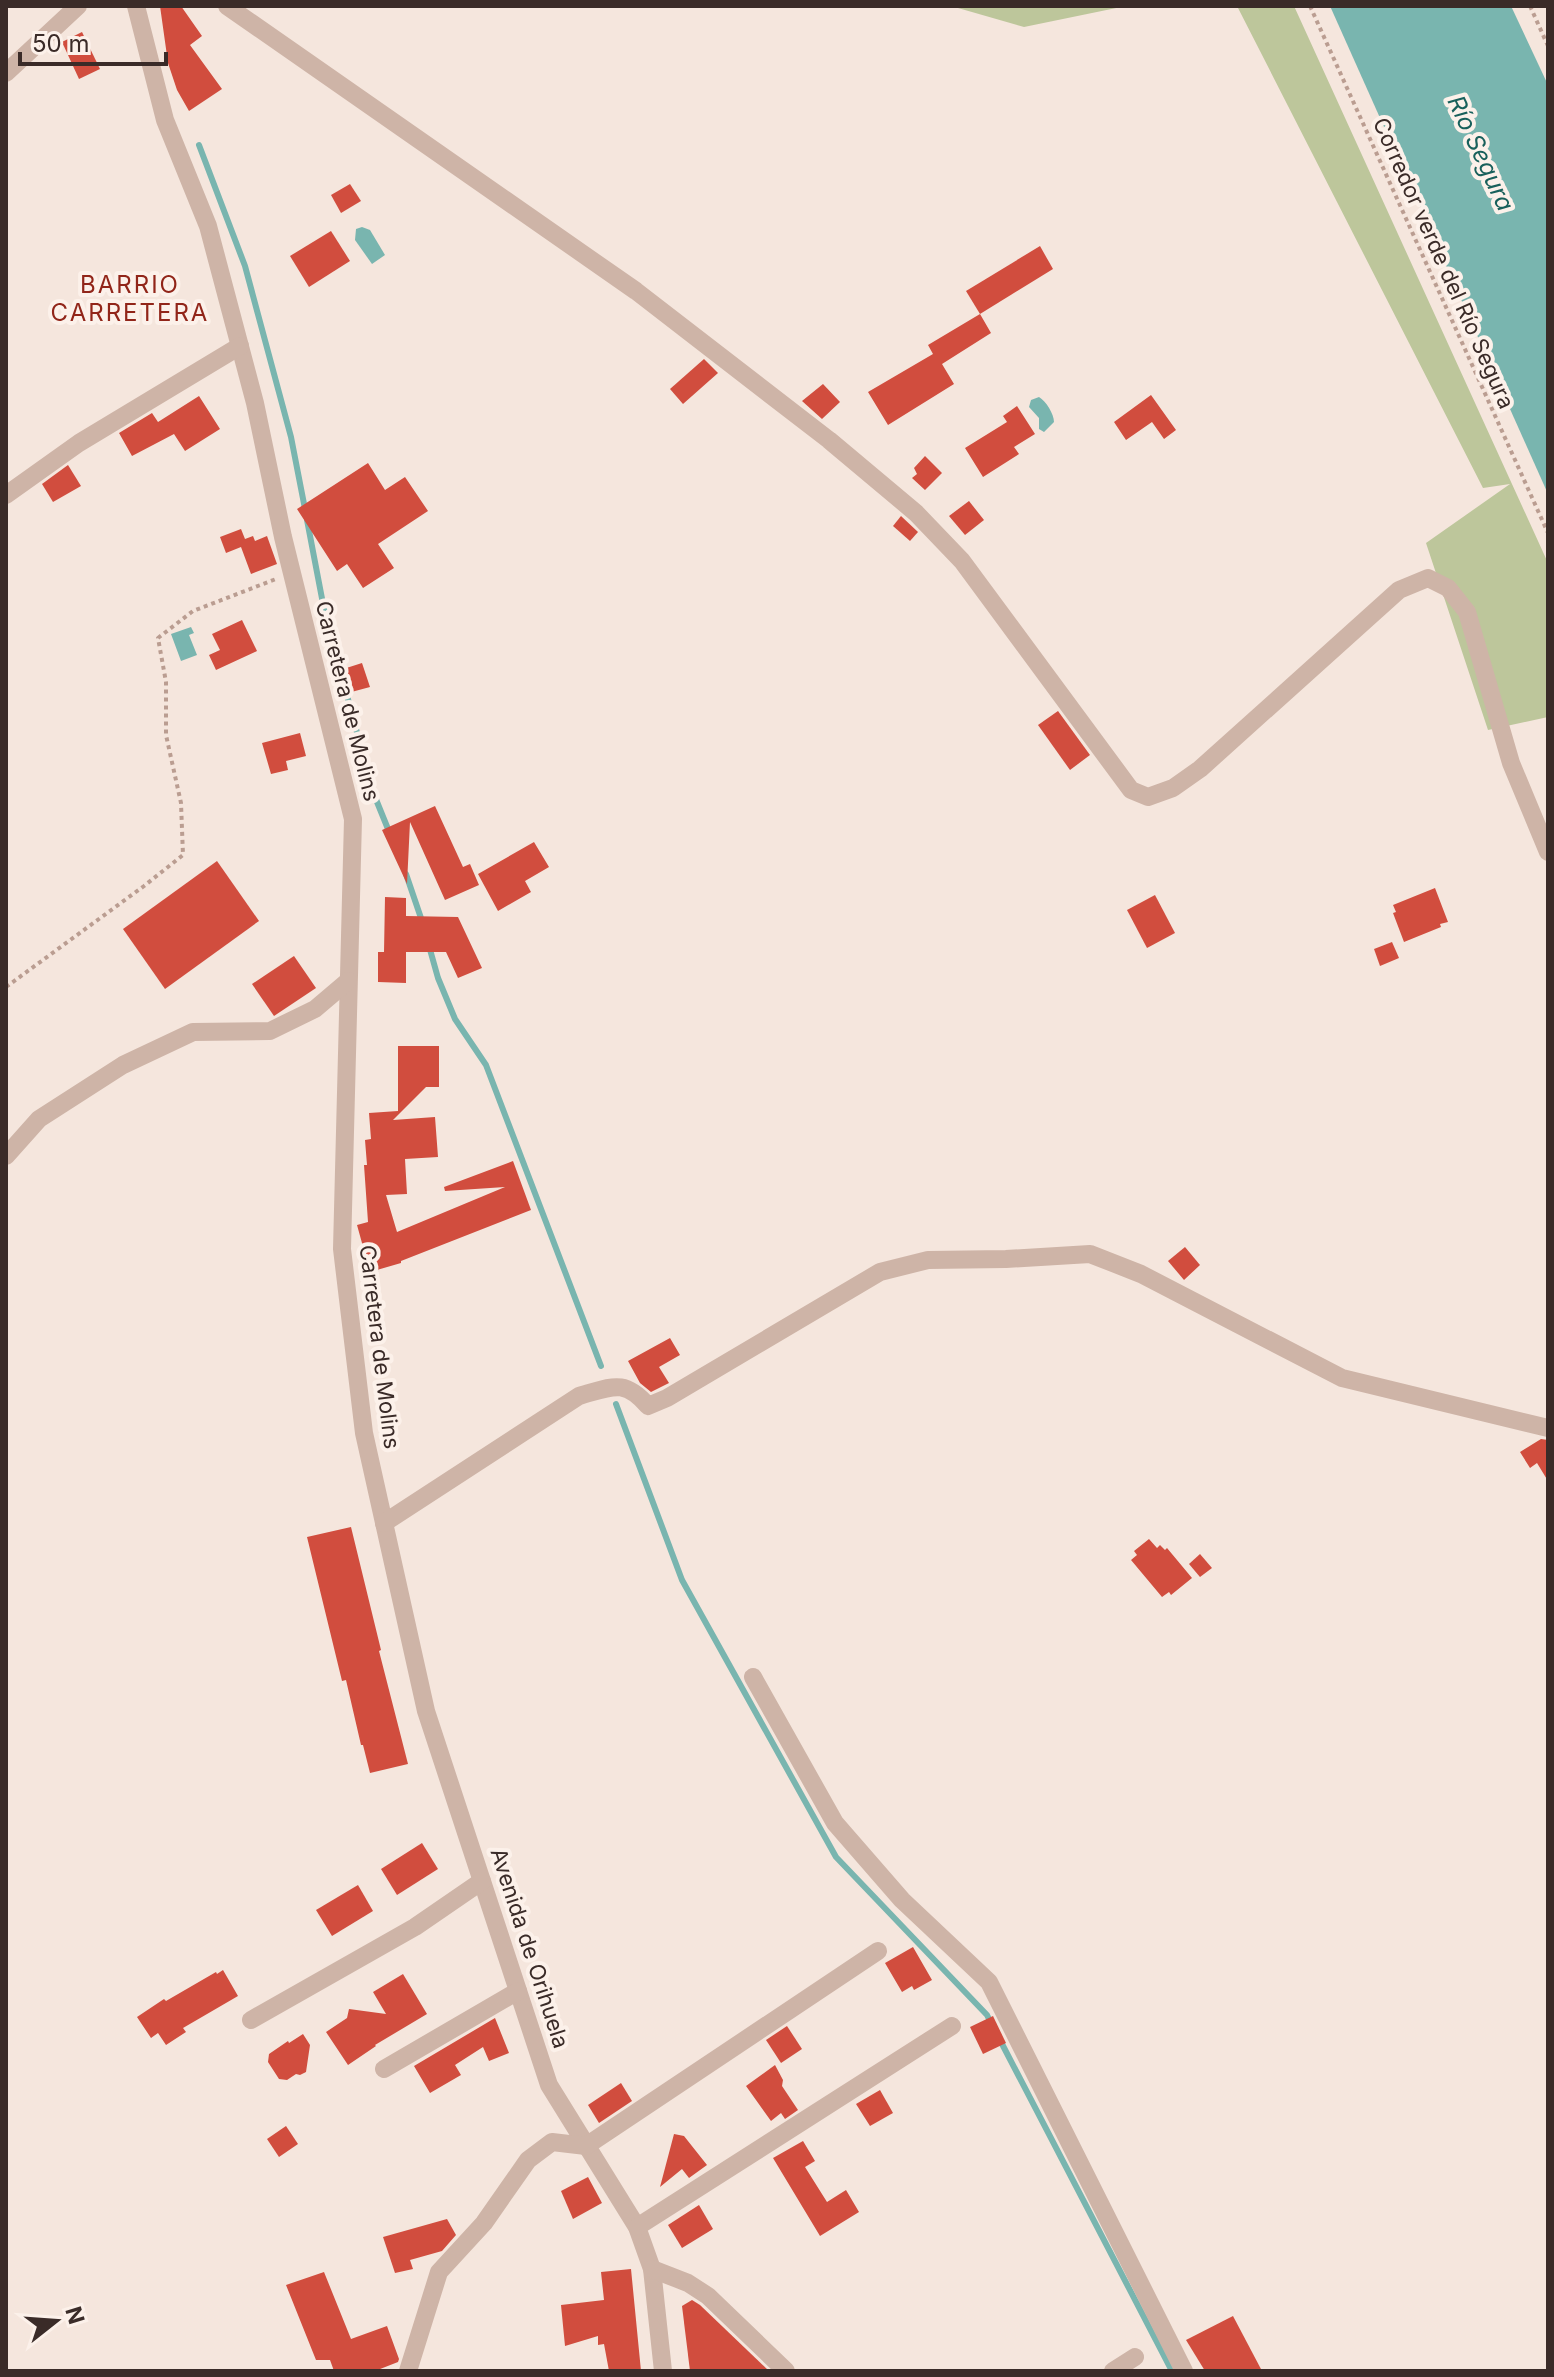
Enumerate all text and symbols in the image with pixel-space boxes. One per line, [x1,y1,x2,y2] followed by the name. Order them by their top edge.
[20,16,166,66] scale bar
[32,29,90,58] text: 50 m
[1442,91,1520,215] water label: Río Segura
[1368,114,1520,412] street label: Corredor verde del Río Segura
[51,270,209,327] district label: BARRIO CARRETERA
[311,598,385,804] street label: Carretera de Molins
[355,1244,405,1450] street label: Carretera de Molins
[485,1845,575,2051] street label: Avenida de Orihuela
[16,2281,96,2361] north arrow
[60,2303,90,2327] text: N

